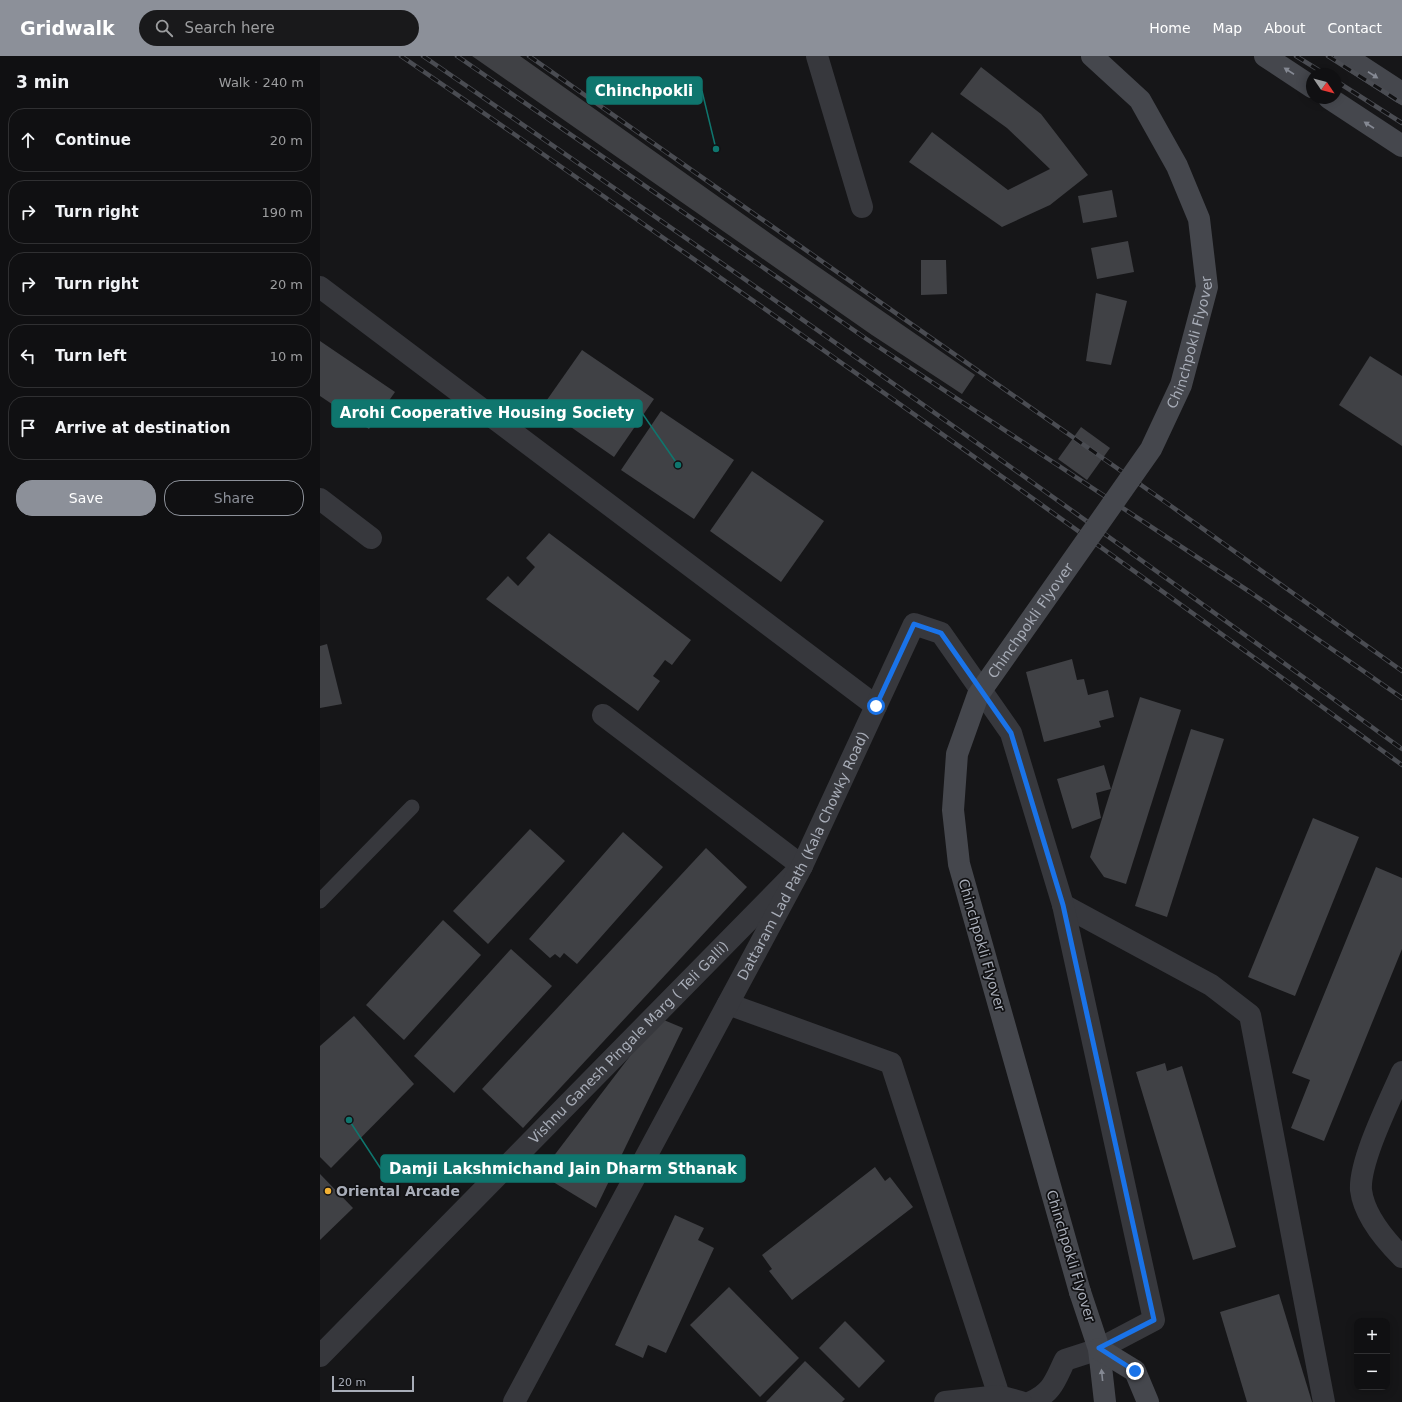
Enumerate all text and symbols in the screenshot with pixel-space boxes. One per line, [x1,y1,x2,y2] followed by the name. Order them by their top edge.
[139,10,419,46] search box
[20,17,115,39] text: Gridwalk
[153,17,175,39] icon: search
[185,19,275,37] text: Search here
[1149,20,1191,36] text: Home
[1213,20,1242,36] text: Map
[1264,20,1306,36] text: About
[1328,20,1382,36] text: Contact
[1283,68,1294,75] one-way arrow
[1306,68,1342,104] north arrow
[1368,71,1379,78] one-way arrow
[16,72,69,92] text: 3 min
[219,75,304,90] text: Walk · 240 m
[587,77,702,104] callout: Chinchpokli
[595,82,693,100] text: Chinchpokli
[1364,121,1375,128] one-way arrow
[17,129,39,151] icon: ahead
[55,131,131,149] text: Continue
[270,133,303,148] text: 20 m
[17,201,39,223] icon: right
[55,203,139,221] text: Turn right
[261,205,303,220] text: 190 m
[17,273,39,295] icon: right
[55,275,139,293] text: Turn right
[1163,275,1215,411] street label: Chinchpokli Flyover
[270,277,303,292] text: 20 m
[17,345,39,367] icon: left
[55,347,127,365] text: Turn left
[270,349,303,364] text: 10 m
[332,400,642,427] callout: Arohi Cooperative Housing Society
[340,404,634,422] text: Arohi Cooperative Housing Society
[17,417,39,439] icon: arrive
[55,419,230,437] text: Arrive at destination
[16,480,156,516] button: Save
[164,480,304,516] button: Share
[984,560,1077,681] street label: Chinchpokli Flyover
[867,697,885,715] route start
[734,729,871,983] street label: Dattaram Lad Path (Kala Chowky Road)
[955,877,1009,1013] street label: Chinchpokli Flyover
[526,938,732,1147] street label: Vishnu Ganesh Pingale Marg ( Teli Galli)
[381,1155,745,1182] callout: Damji Lakshmichand Jain Dharm Sthanak
[389,1160,738,1178] text: Damji Lakshmichand Jain Dharm Sthanak
[336,1183,460,1199] place label: Oriental Arcade
[323,1186,333,1196] marker: Oriental Arcade
[1043,1188,1099,1324] street label: Chinchpokli Flyover
[1354,1318,1390,1390] map controls
[1354,1318,1390,1354] button: +
[1354,1354,1390,1390] button: −
[1126,1362,1144,1380] route end
[1099,1369,1106,1381] one-way arrow
[332,1374,414,1393] scale bar
[338,1376,366,1389] text: 20 m

